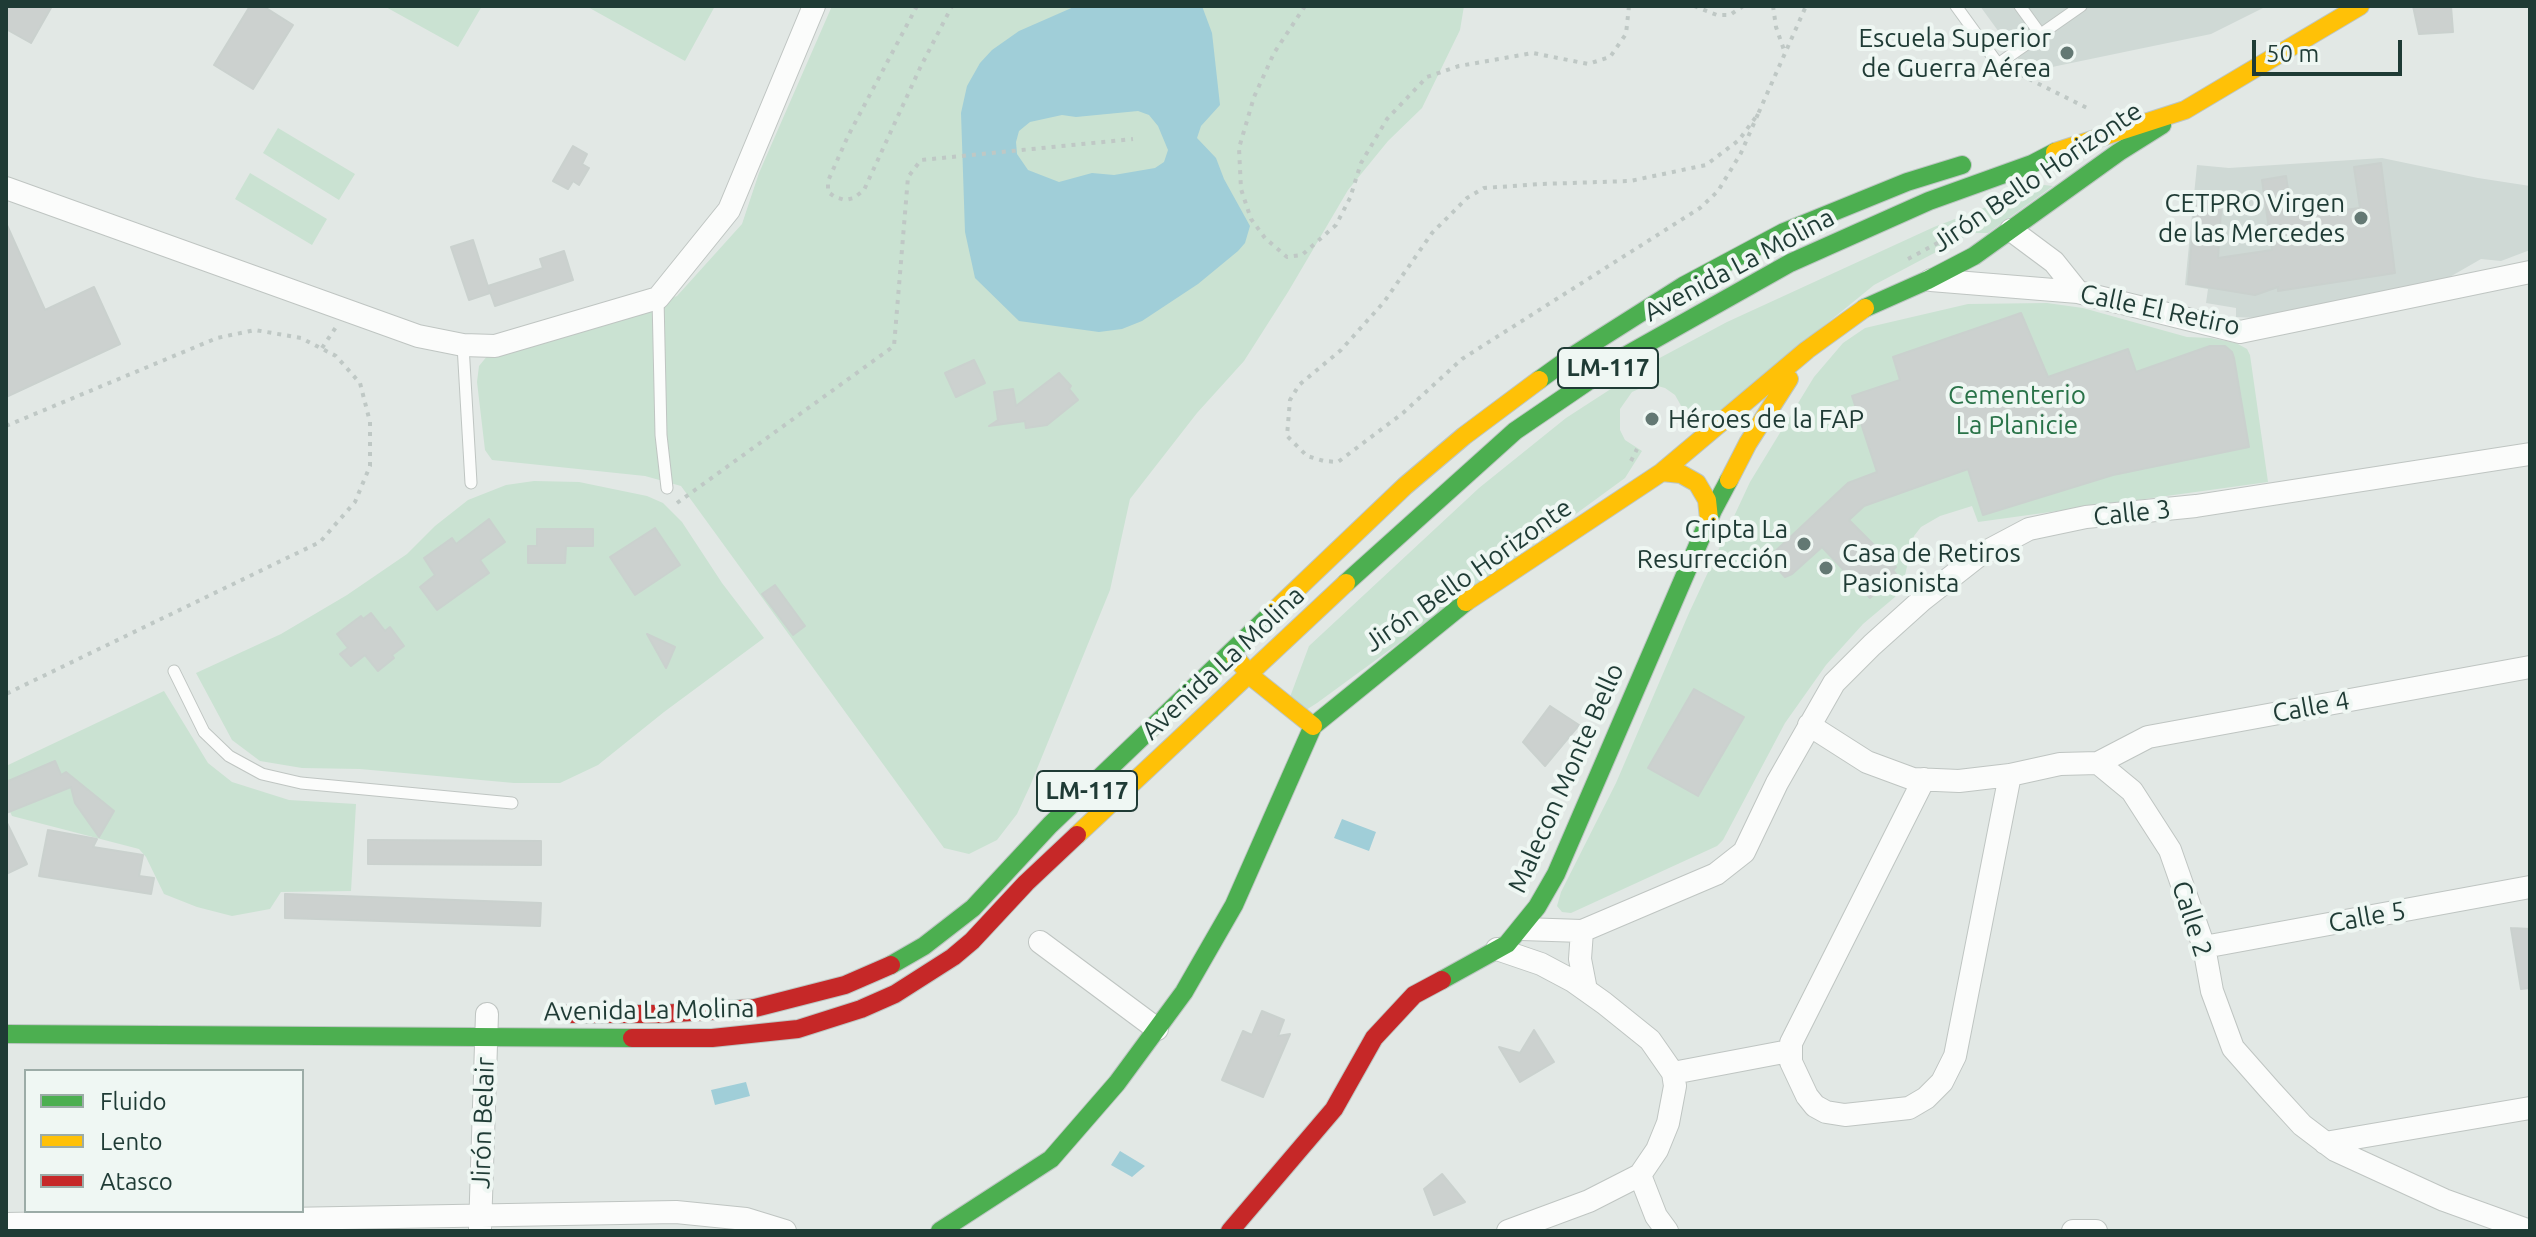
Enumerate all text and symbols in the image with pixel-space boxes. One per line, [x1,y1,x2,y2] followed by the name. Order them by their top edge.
[1858,22,2051,84] place label: Escuela Superior de Guerra Aérea
[2256,24,2406,74] scale bar
[2266,40,2319,67] text: 50 m
[2058,44,2076,62] marker: Escuela Superior de Guerra Aérea
[1926,95,2148,259] street label: Jirón Bello Horizonte
[2158,187,2345,248] place label: CETPRO Virgen de las Mercedes
[1639,202,1839,328] street label: Avenida La Molina
[2352,209,2370,227] marker: CETPRO Virgen de las Mercedes
[2077,278,2243,342] street label: Calle El Retiro
[1558,348,1658,388] road number: LM-117
[1948,379,2086,440] park label: Cementerio La Planicie
[1668,403,1864,435] place label: Héroes de la FAP
[1643,410,1661,428] marker: Héroes de la FAP
[1358,492,1578,658] street label: Jirón Bello Horizonte
[2092,493,2172,533] street label: Calle 3
[1637,513,1788,574] place label: Cripta La Resurrección
[1795,535,1813,553] marker: Cripta La Resurrección
[1842,537,2021,598] place label: Casa de Retiros Pasionista
[1817,559,1835,577] marker: Casa de Retiros Pasionista
[1135,580,1311,746] street label: Avenida La Molina
[1501,658,1631,898] street label: Malecon Monte Bello
[2270,685,2352,729] street label: Calle 4
[1037,771,1137,811] road number: LM-117
[2165,877,2219,961] street label: Calle 2
[2326,895,2408,939] street label: Calle 5
[543,993,755,1027] street label: Avenida La Molina
[465,1056,501,1190] street label: Jirón Belair
[24,1069,304,1213] legend
[100,1088,167,1115] text: Fluido
[100,1128,163,1155] text: Lento
[100,1168,173,1195] text: Atasco

